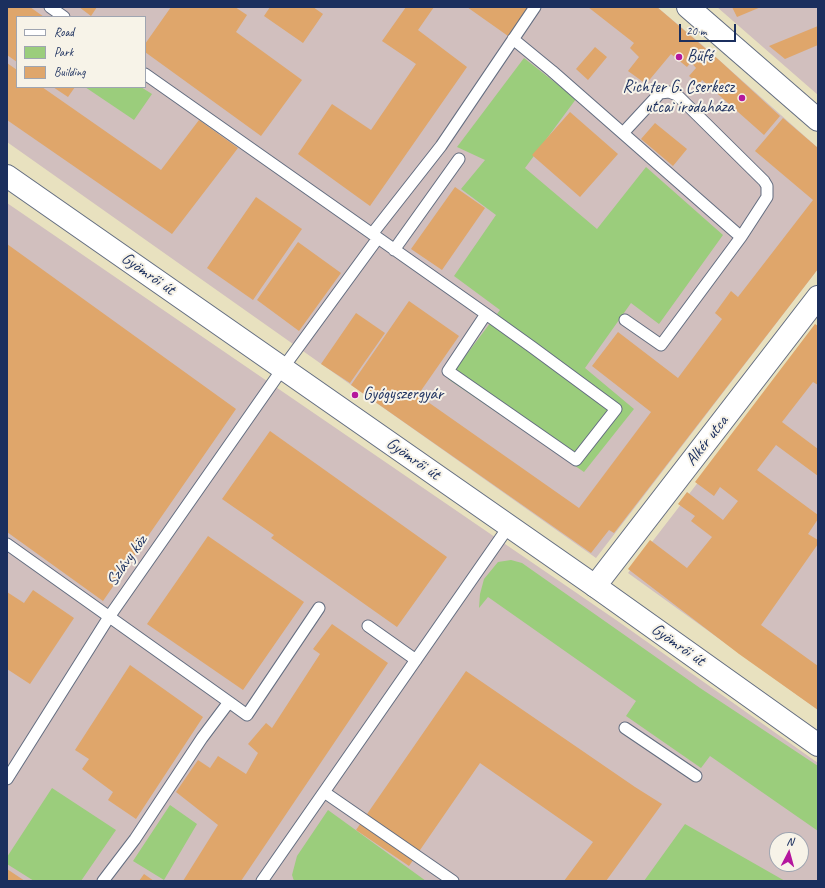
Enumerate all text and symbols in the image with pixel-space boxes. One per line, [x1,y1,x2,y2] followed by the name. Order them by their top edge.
[16,16,146,88] legend
[681,16,738,42] scale bar
[686,23,706,39] text: 20 m
[54,24,74,40] text: Road
[54,44,73,60] text: Park
[687,47,713,67] place label: Büfé
[674,52,684,62] marker: Büfé
[54,64,86,80] text: Building
[623,78,734,118] place label: Richter G. Cserkesz utcai irodaháza
[737,93,747,103] marker: Richter G. Cserkesz utcai irodaháza
[117,248,179,300] street label: Gyömrői út
[363,385,443,405] place label: Gyógyszergyár
[350,390,360,400] marker: Gyógyszergyár
[681,412,733,470] street label: Alkér utca
[382,433,444,485] street label: Gyömrői út
[102,532,152,590] street label: Szlávy köz
[647,619,709,671] street label: Gyömrői út
[769,832,809,872] north arrow
[786,834,794,848] text: N

